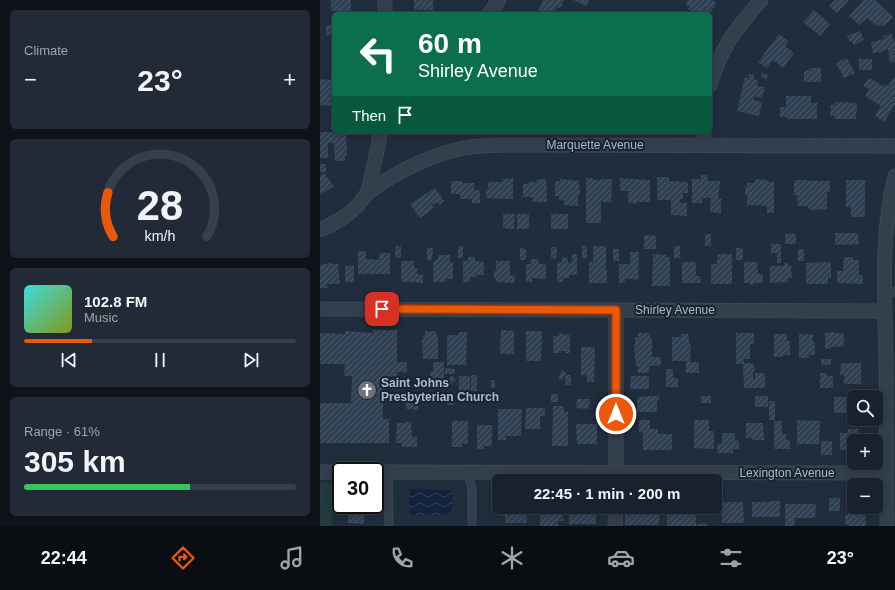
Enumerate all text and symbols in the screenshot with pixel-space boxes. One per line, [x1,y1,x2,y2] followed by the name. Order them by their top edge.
[352,28,404,80] icon: left
[418,28,482,59] text: 60 m
[24,43,68,58] text: Climate
[418,61,538,81] text: Shirley Avenue
[137,64,183,97] text: 23°
[24,67,37,92] text: −
[283,67,296,92] text: +
[394,104,416,126] icon: arrive
[352,107,386,124] text: Then
[546,138,644,152] street label: Marquette Avenue
[137,181,183,228] text: 28
[145,227,176,243] text: km/h
[365,292,399,326] pin
[84,293,147,310] text: 102.8 FM
[371,298,393,320] icon: arrive
[635,303,715,317] street label: Shirley Avenue
[84,310,118,325] text: Music
[58,349,80,371] icon: previous
[149,349,171,371] icon: pause
[240,349,262,371] icon: next
[381,376,499,404] place label: Saint Johns Presbyterian Church
[356,379,378,401] church icon: Saint Johns Presbyterian Church
[847,390,883,514] map controls
[847,390,883,426] button: search
[595,393,637,435] position arrow
[24,424,100,439] text: Range · 61%
[847,434,883,470] button: +
[24,445,126,478] text: 305 km
[332,462,384,514] speed limit sign: 30
[739,466,835,480] street label: Lexington Avenue
[847,478,883,514] button: −
[534,485,680,502] text: 22:45 · 1 min · 200 m
[169,544,197,572] icon: directions
[278,544,306,572] icon: music
[388,544,416,572] icon: phone
[498,544,526,572] icon: climate
[607,544,635,572] icon: car
[717,544,745,572] icon: filters
[41,548,87,568] text: 22:44
[827,548,854,568] text: 23°

